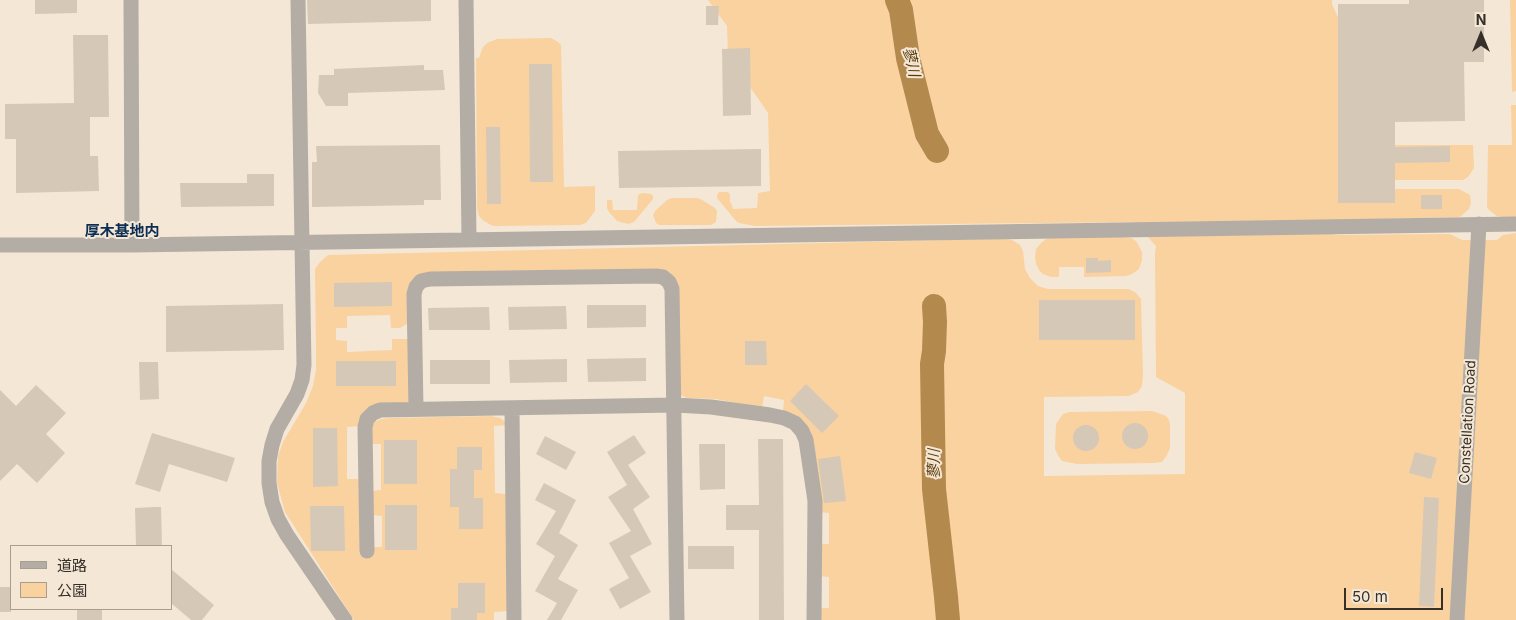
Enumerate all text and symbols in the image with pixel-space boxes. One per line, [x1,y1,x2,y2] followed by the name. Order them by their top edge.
[1456,10,1506,60] north arrow
[1476,11,1486,28] text: N
[899,45,923,79] water label: 蓼川
[85,222,159,240] district label: 厚木基地内
[1456,360,1480,484] street label: Constellation Road
[925,449,943,479] water label: 蓼川
[10,545,172,610] legend
[57,556,87,575] text: 道路
[1346,578,1445,610] scale bar
[57,581,87,600] text: 公園
[1352,587,1388,606] text: 50 m

